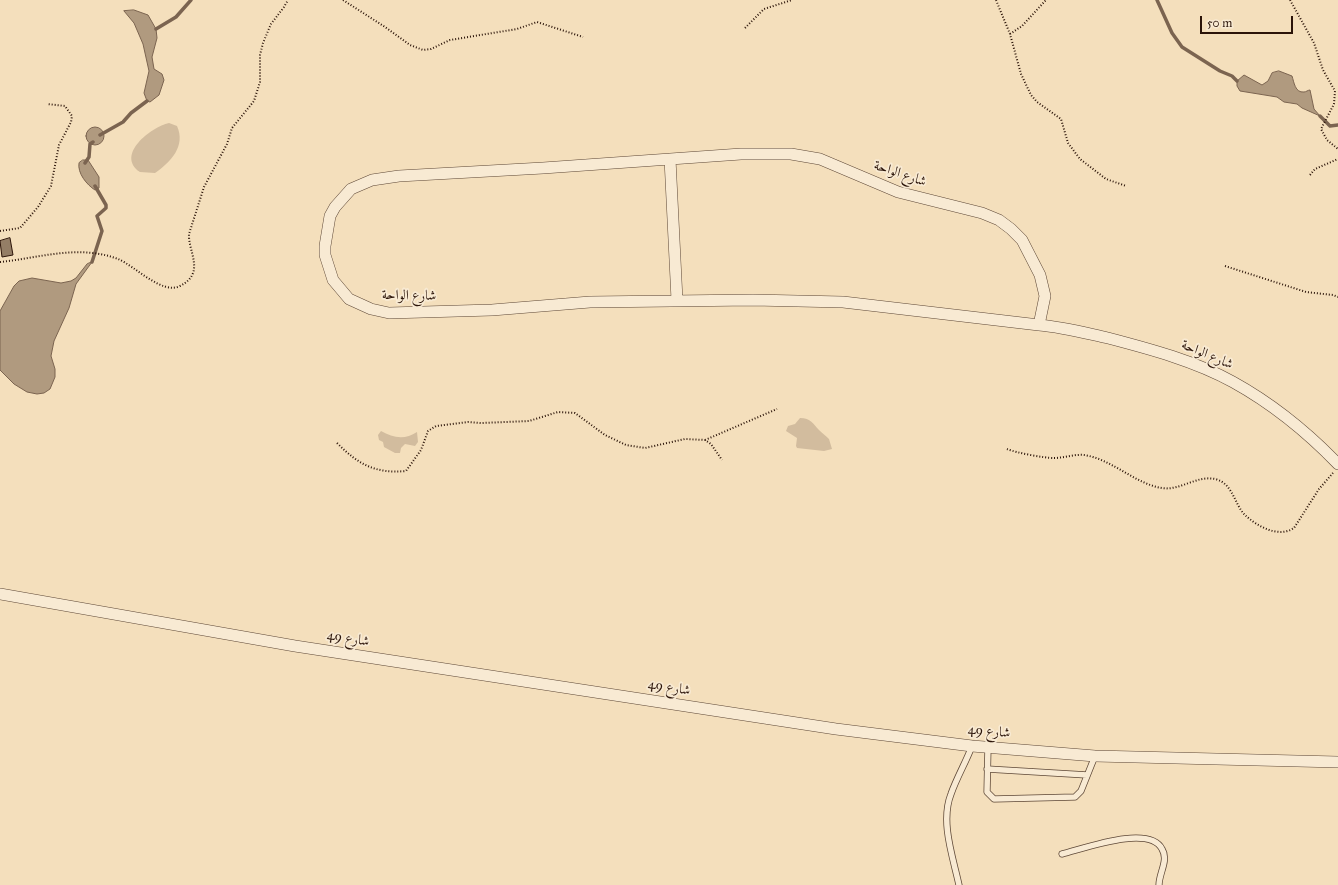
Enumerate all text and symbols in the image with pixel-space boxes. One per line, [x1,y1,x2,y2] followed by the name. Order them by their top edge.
[1202,8,1295,34] scale bar
[1207,16,1232,30] text: 50 m
[872,157,928,191] street label: شارع الواحة
[382,287,436,305] street label: شارع الواحة
[1179,337,1235,373] street label: شارع الواحة
[326,627,370,651] street label: شارع 49
[647,676,691,700] street label: شارع 49
[967,722,1011,742] street label: شارع 49

